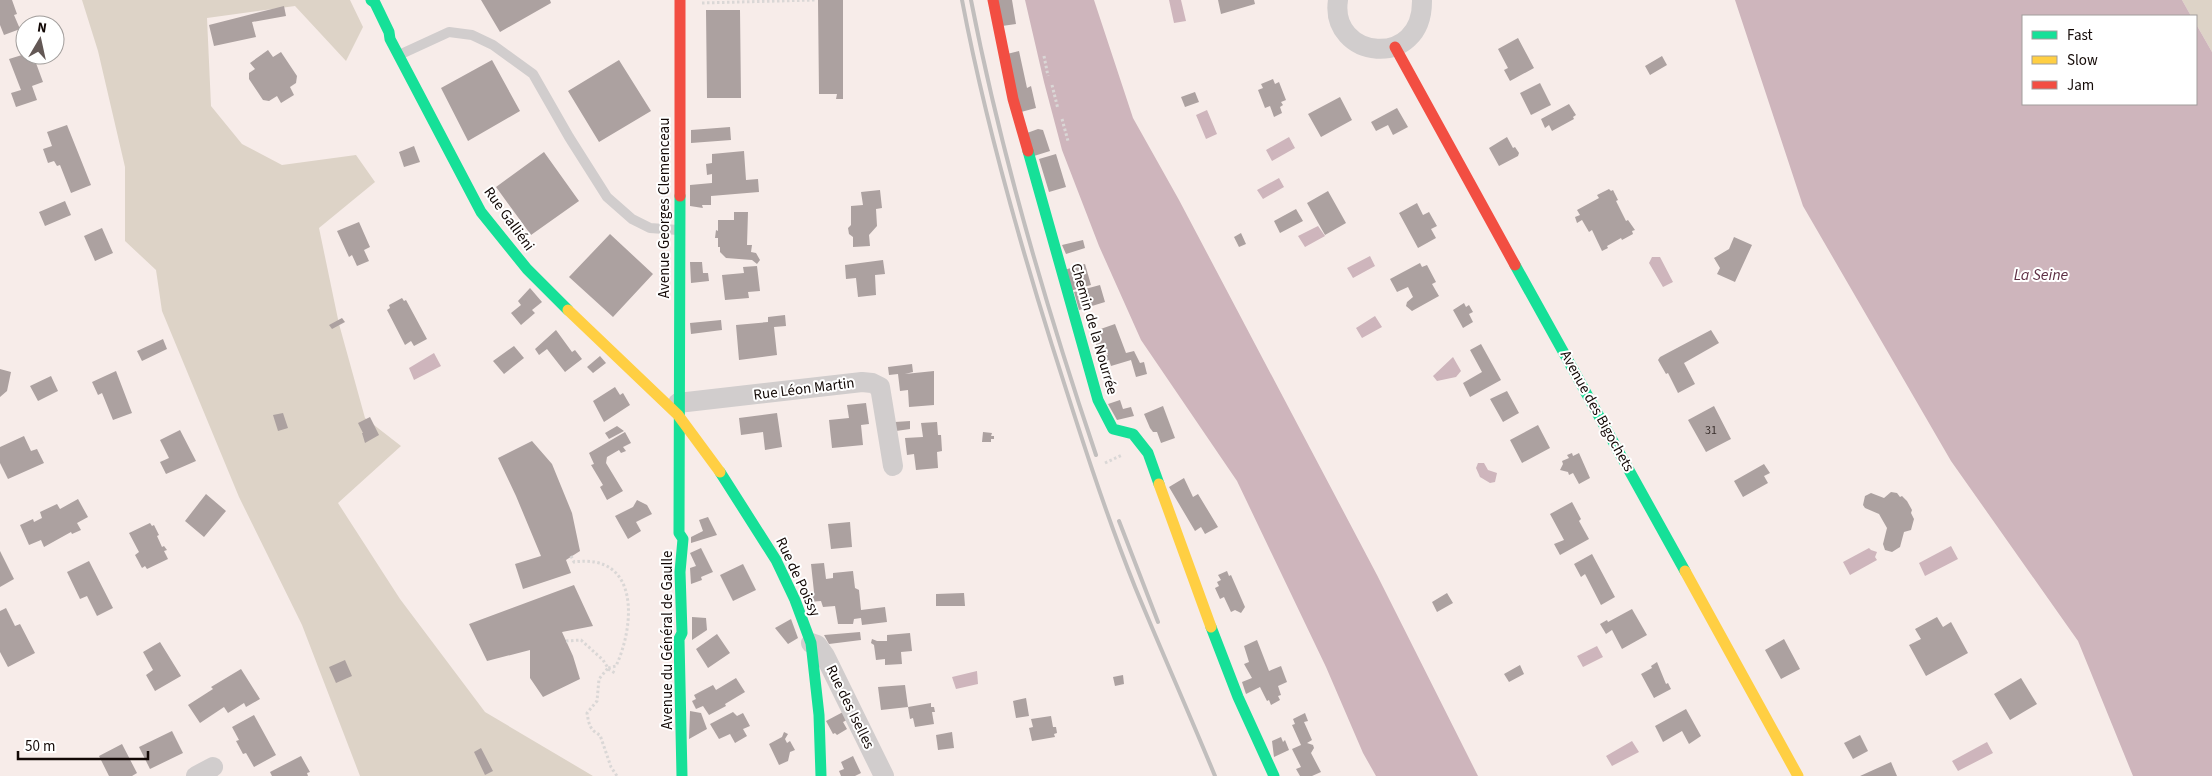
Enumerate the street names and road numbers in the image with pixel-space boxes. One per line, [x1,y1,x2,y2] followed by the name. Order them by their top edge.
[654,118,675,298] street label: Avenue Georges Clemenceau
[479,183,539,255] street label: Rue Galliéni
[1065,261,1123,397] street label: Chemin de la Nourrée
[1555,347,1639,475] street label: Avenue des Bigochets
[752,372,856,406] street label: Rue Léon Martin
[770,534,826,620] street label: Rue de Poissy
[657,550,678,730] street label: Avenue du Général de Gaulle
[821,661,879,753] street label: Rue des Iselles

